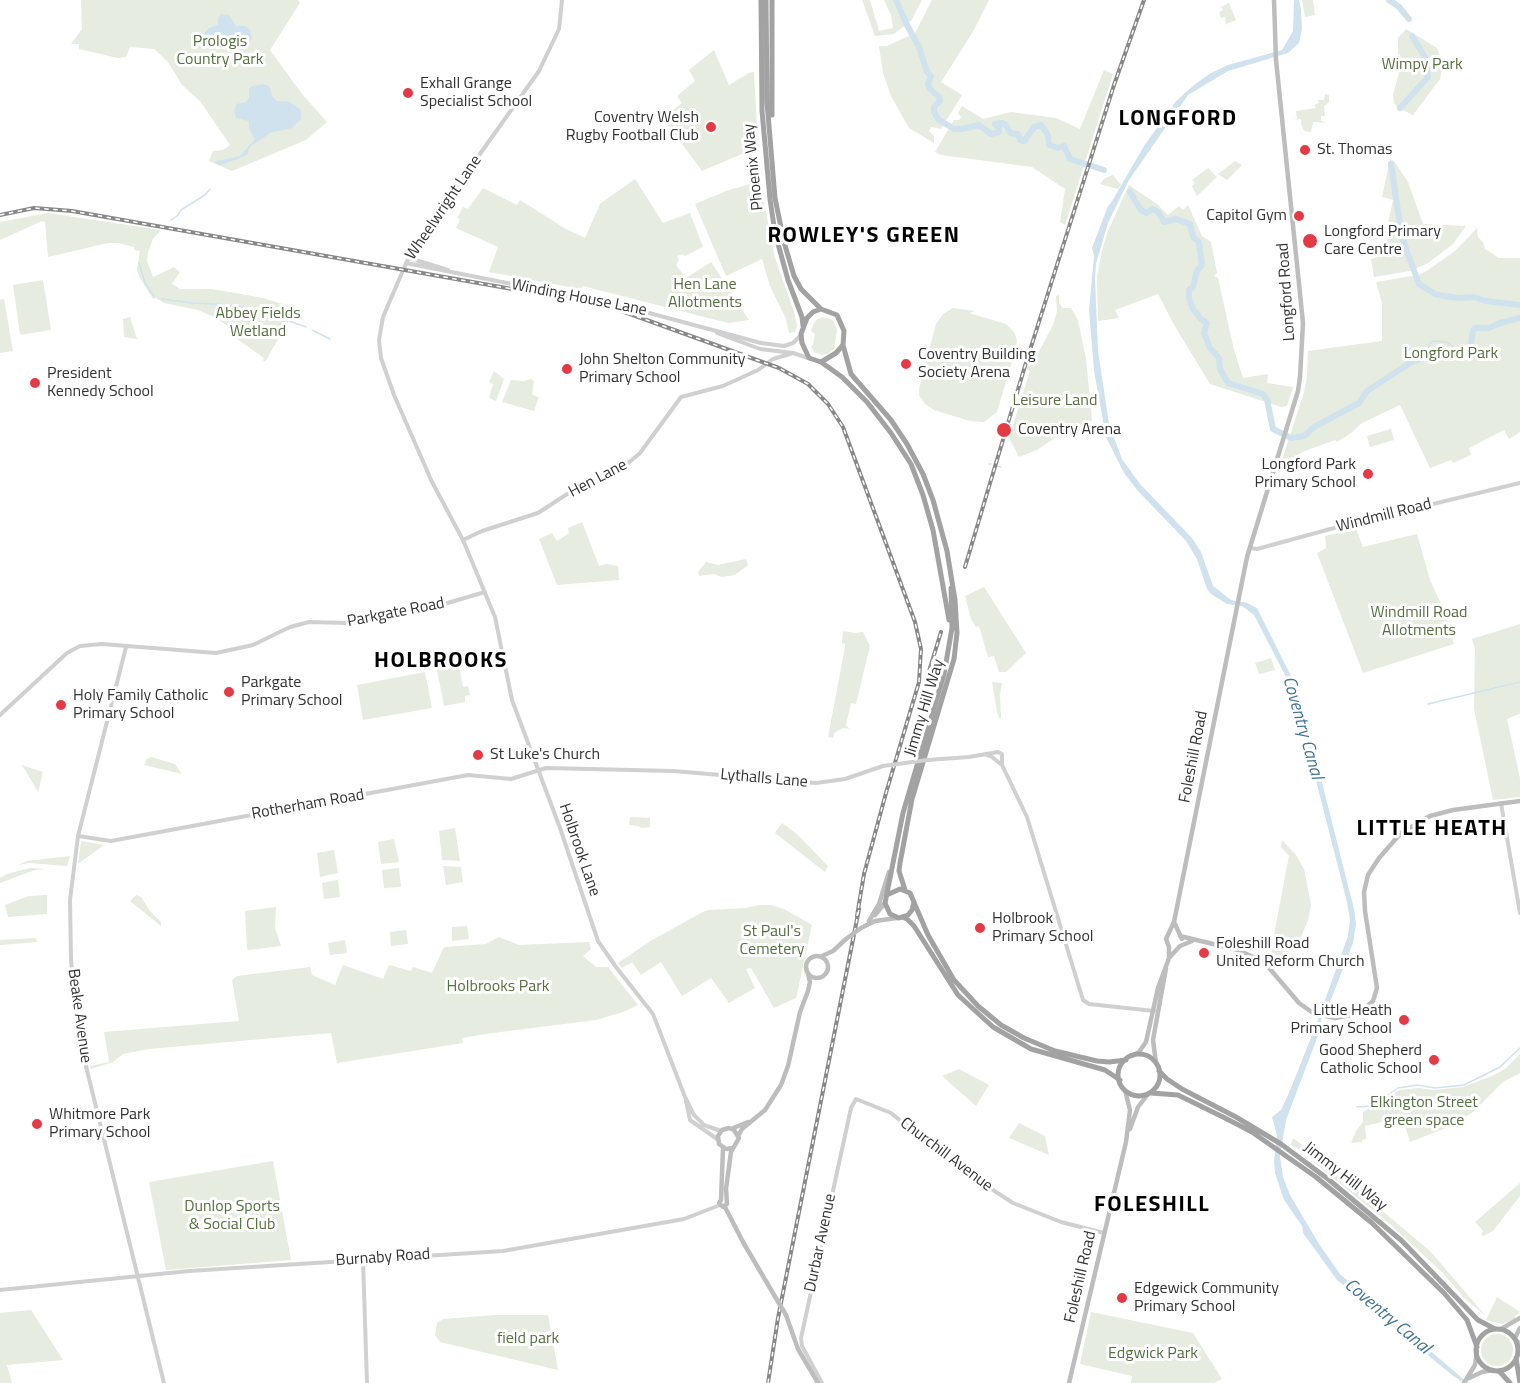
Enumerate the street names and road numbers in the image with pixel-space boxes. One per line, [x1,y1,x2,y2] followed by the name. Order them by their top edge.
[740,123,768,211] street label: Phoenix Way
[402,152,486,264] street label: Wheelwright Lane
[1274,242,1300,342] street label: Longford Road
[510,275,648,321] street label: Winding House Lane
[566,456,630,502] street label: Hen Lane
[1335,495,1433,537] street label: Windmill Road
[346,594,446,632] street label: Parkgate Road
[901,657,949,759] street label: Jimmy Hill Way
[1176,709,1212,805] street label: Foleshill Road
[720,766,808,792] street label: Lythalls Lane
[250,786,366,824] street label: Rotherham Road
[554,801,604,899] street label: Holbrook Lane
[63,968,95,1064] street label: Beake Avenue
[896,1114,996,1196] street label: Churchill Avenue
[1299,1138,1391,1216] street label: Jimmy Hill Way
[801,1192,841,1294] street label: Durbar Avenue
[1061,1229,1101,1325] street label: Foleshill Road
[335,1245,431,1271] street label: Burnaby Road

